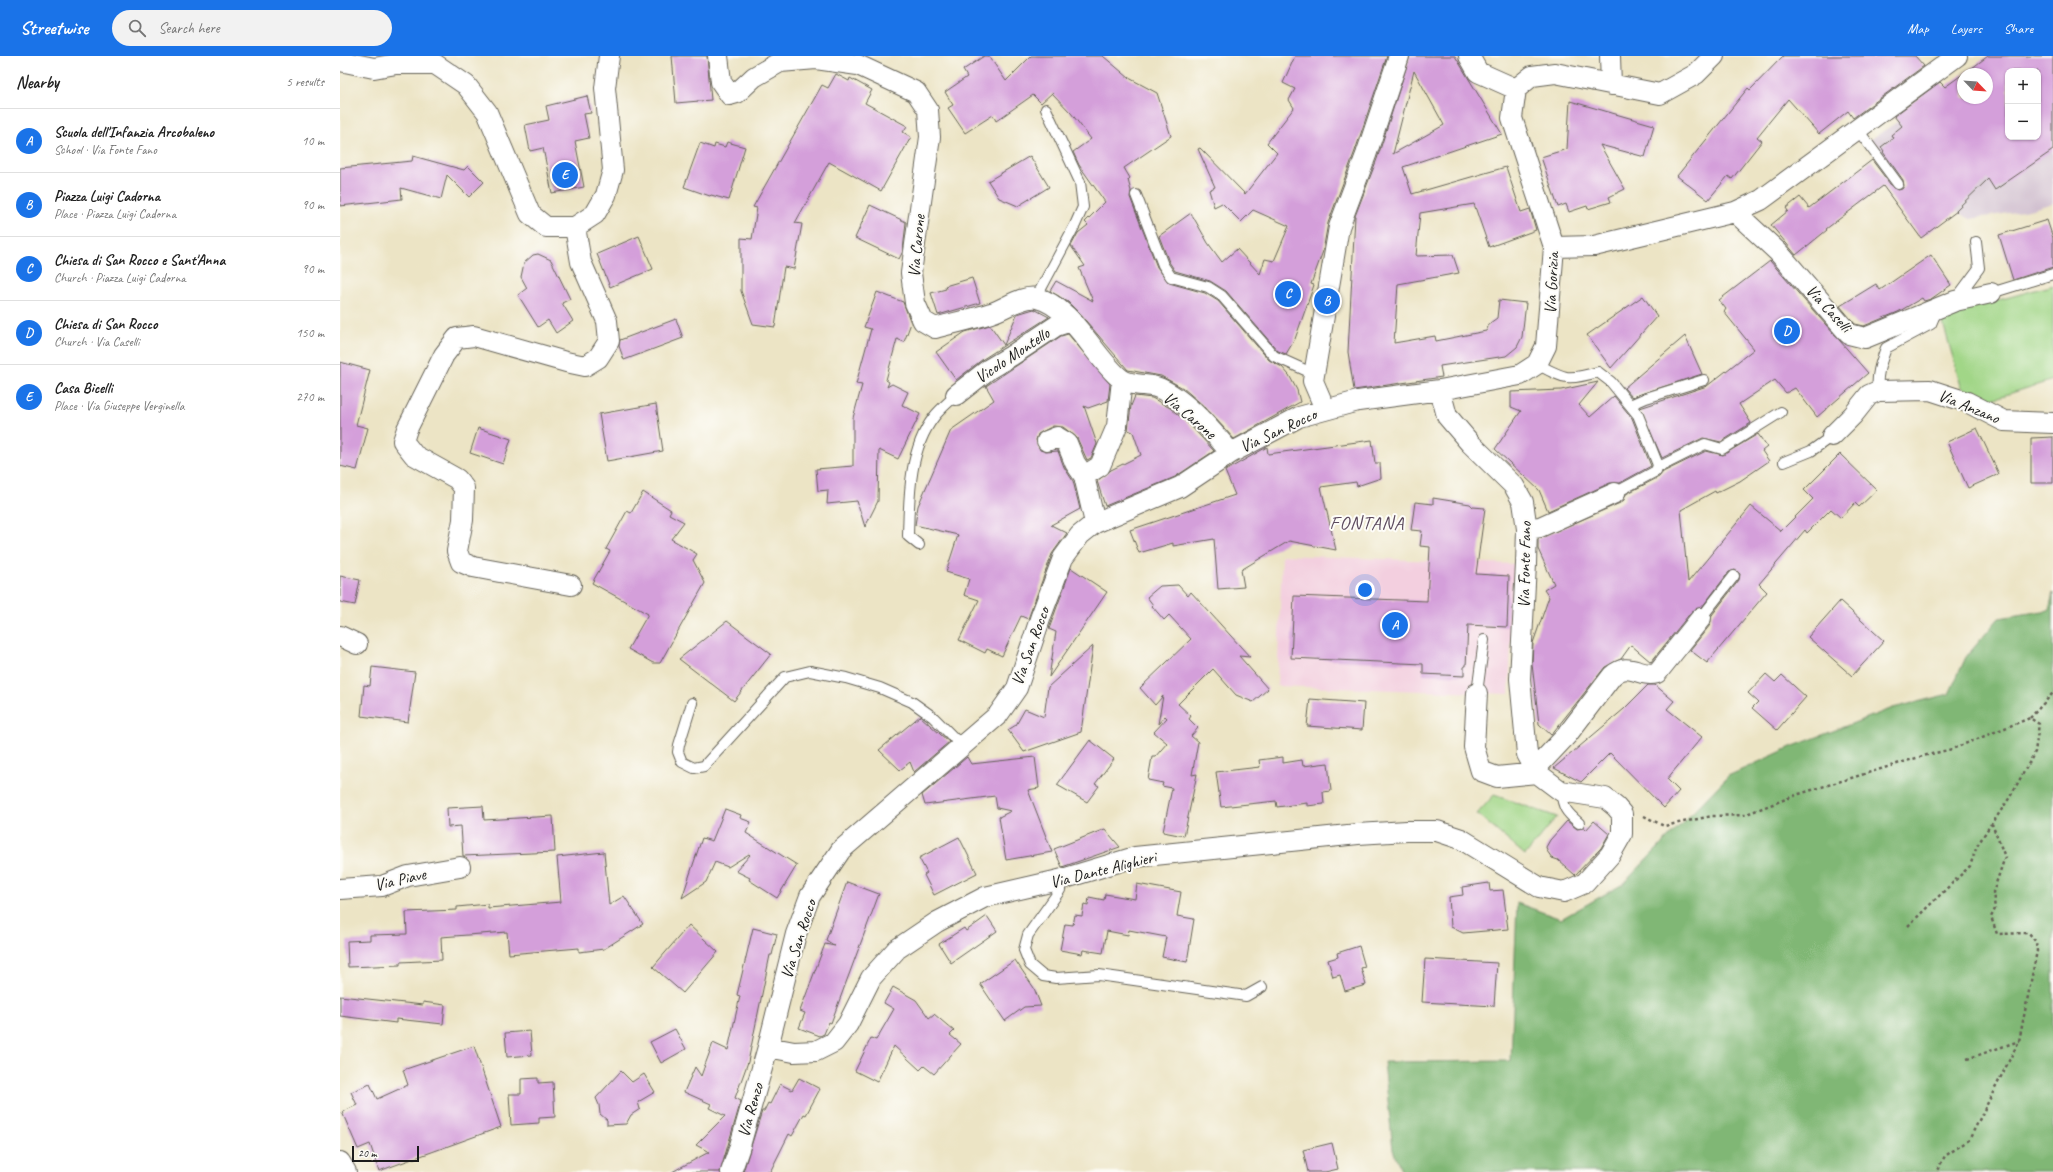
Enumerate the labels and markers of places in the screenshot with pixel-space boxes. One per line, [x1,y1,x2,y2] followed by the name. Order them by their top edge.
[552,160,578,190] pin: E
[1275,279,1301,309] pin: C
[1314,286,1340,316] pin: B
[1774,316,1800,346] pin: D
[1382,610,1408,640] pin: A

